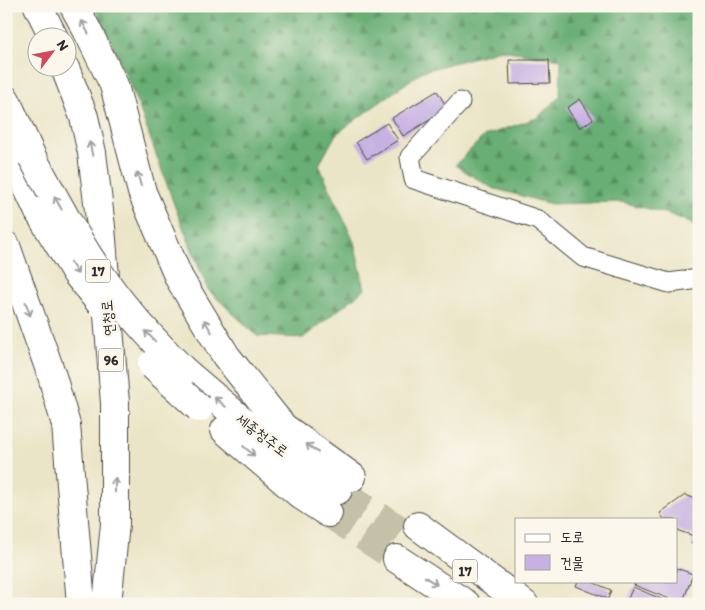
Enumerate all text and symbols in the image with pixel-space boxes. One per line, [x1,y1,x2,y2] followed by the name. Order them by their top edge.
[80,19,90,34] one-way arrow
[28,28,78,78] north arrow
[53,37,72,54] text: N
[86,141,95,157] one-way arrow
[134,172,143,188] one-way arrow
[53,196,62,211] one-way arrow
[86,260,110,282] road number: 17
[69,261,79,275] one-way arrow
[97,299,119,337] street label: 연청로
[24,300,33,316] one-way arrow
[202,319,212,333] one-way arrow
[144,330,156,343] one-way arrow
[98,348,124,372] road number: 96
[214,396,227,407] one-way arrow
[232,410,292,460] street label: 세종청주로
[305,443,319,453] one-way arrow
[243,445,256,457] one-way arrow
[110,478,120,494] one-way arrow
[515,518,678,582] legend
[560,528,584,546] text: 도로
[560,554,584,572] text: 건물
[452,560,478,582] road number: 17
[424,577,438,587] one-way arrow

